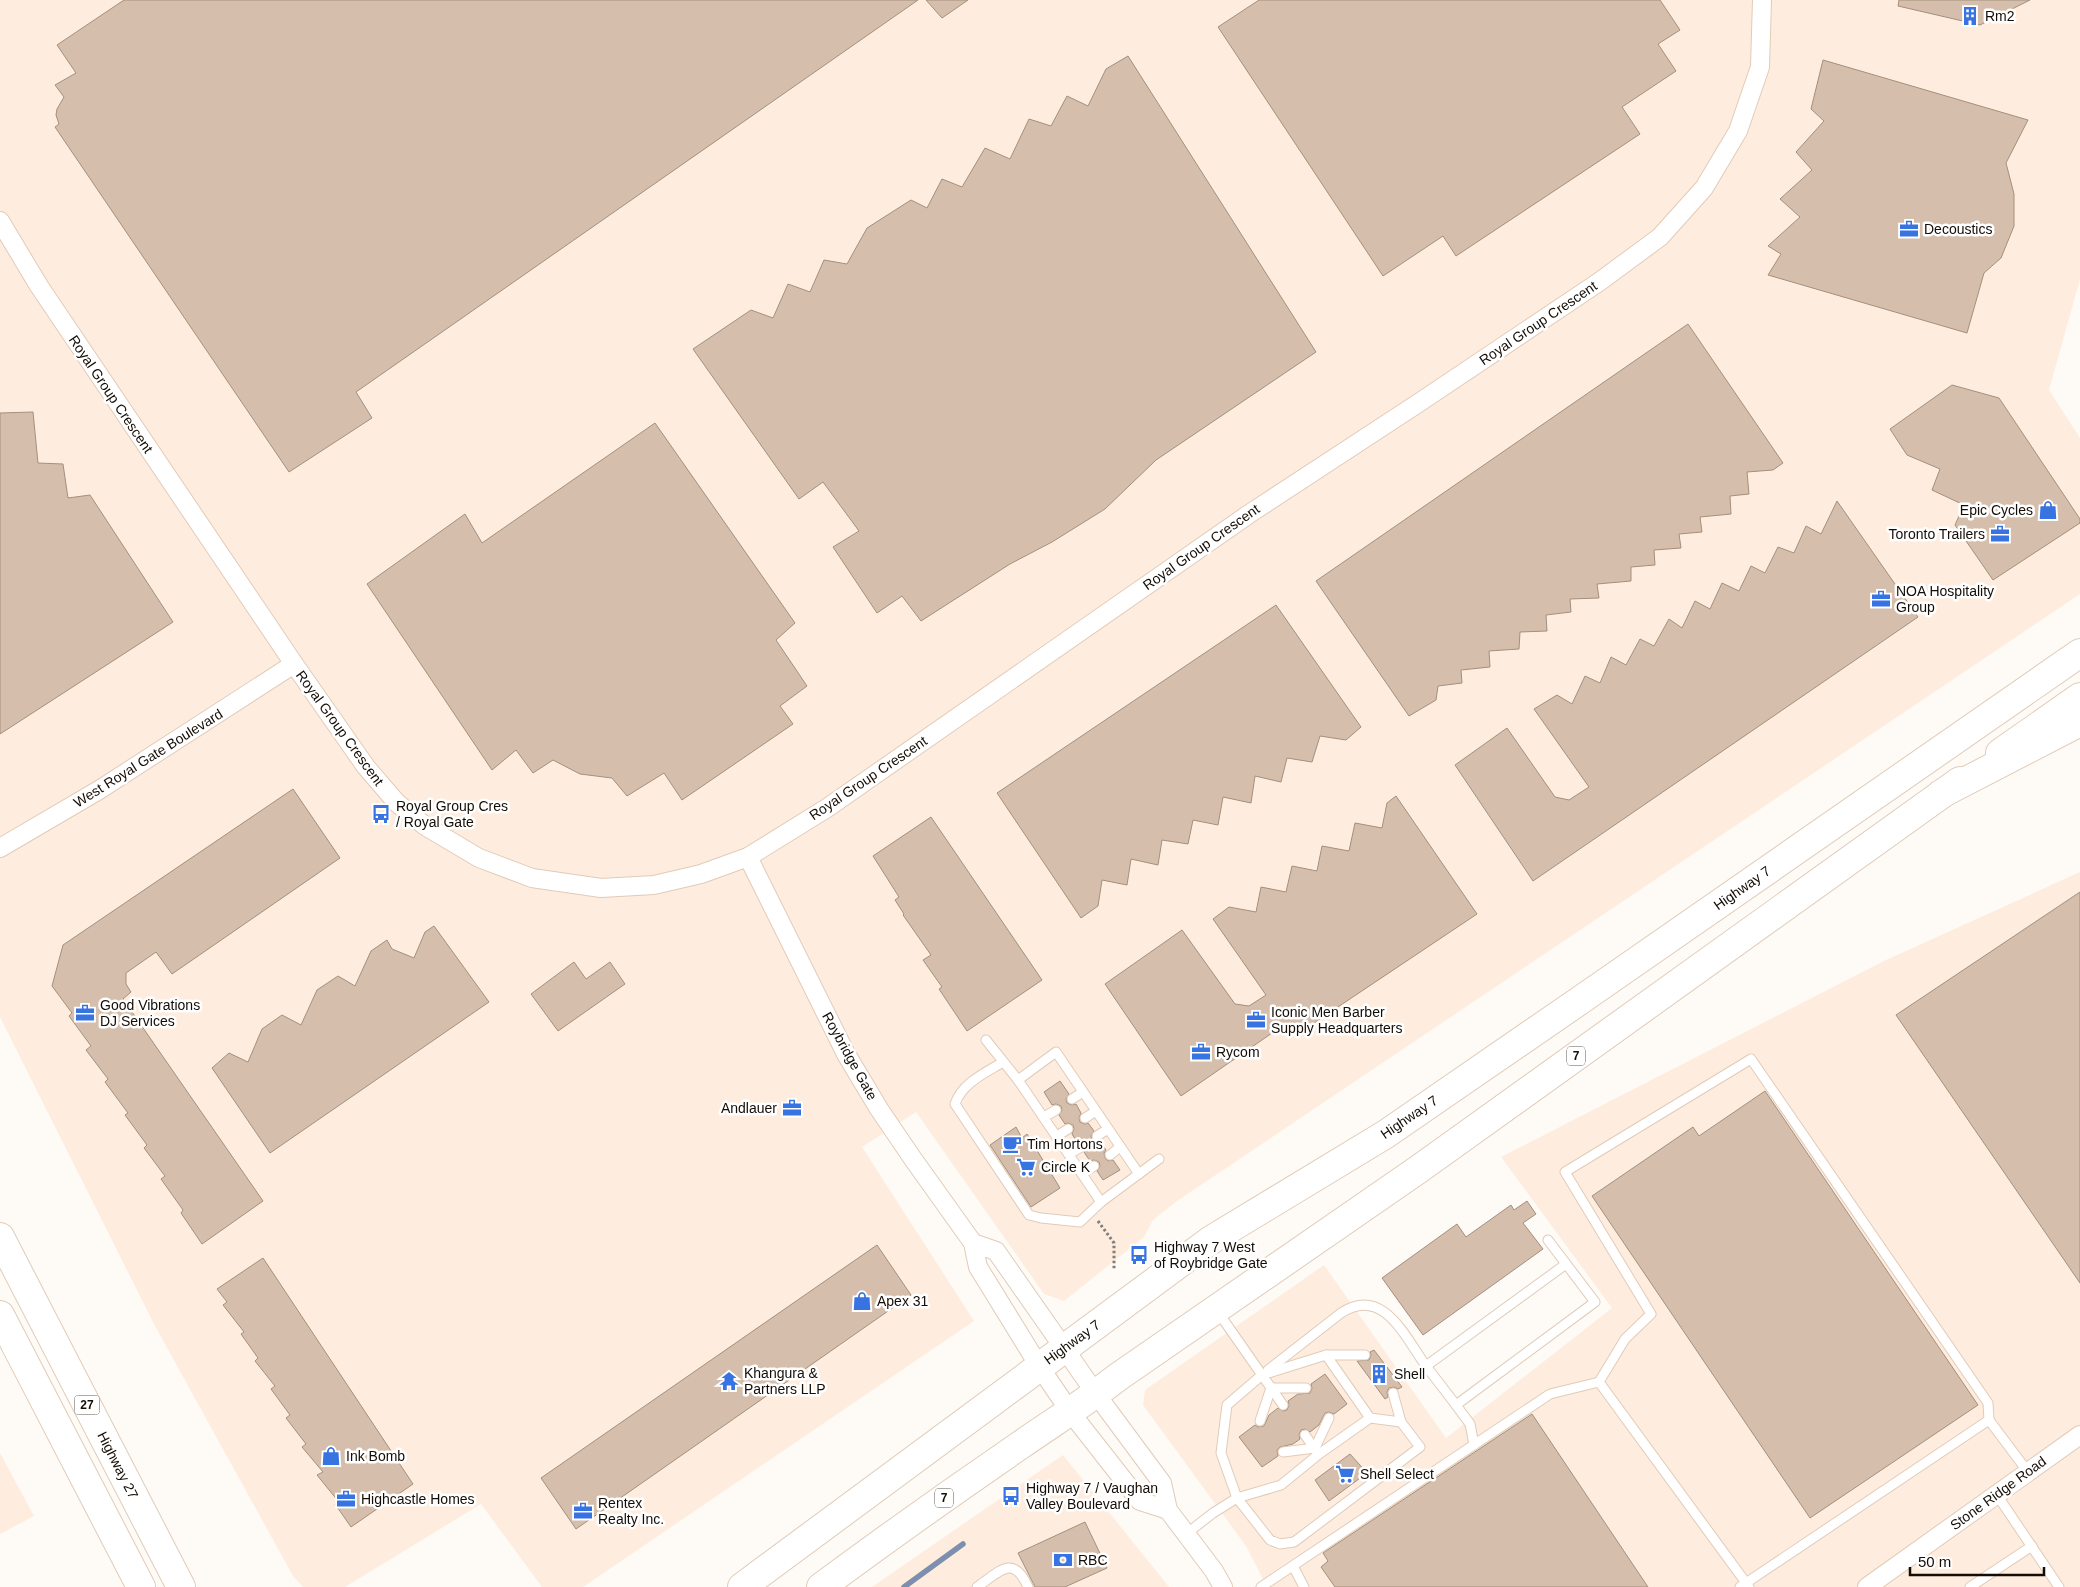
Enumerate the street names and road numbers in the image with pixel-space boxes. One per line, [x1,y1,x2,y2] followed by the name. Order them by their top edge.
[1476,278,1600,368] street label: Royal Group Crescent
[66,332,156,456] street label: Royal Group Crescent
[1140,501,1262,593] street label: Royal Group Crescent
[293,667,387,789] street label: Royal Group Crescent
[71,706,225,810] street label: West Royal Gate Boulevard
[806,733,930,823] street label: Royal Group Crescent
[1711,863,1774,913] street label: Highway 7
[819,1009,881,1103] street label: Roybridge Gate
[1567,1046,1585,1066] road number: 7
[1377,1092,1441,1142] street label: Highway 7
[1041,1316,1103,1368] street label: Highway 7
[74,1396,100,1414] road number: 27
[94,1429,142,1501] street label: Highway 27
[1947,1453,2049,1533] street label: Stone Ridge Road
[935,1489,953,1508] road number: 7

